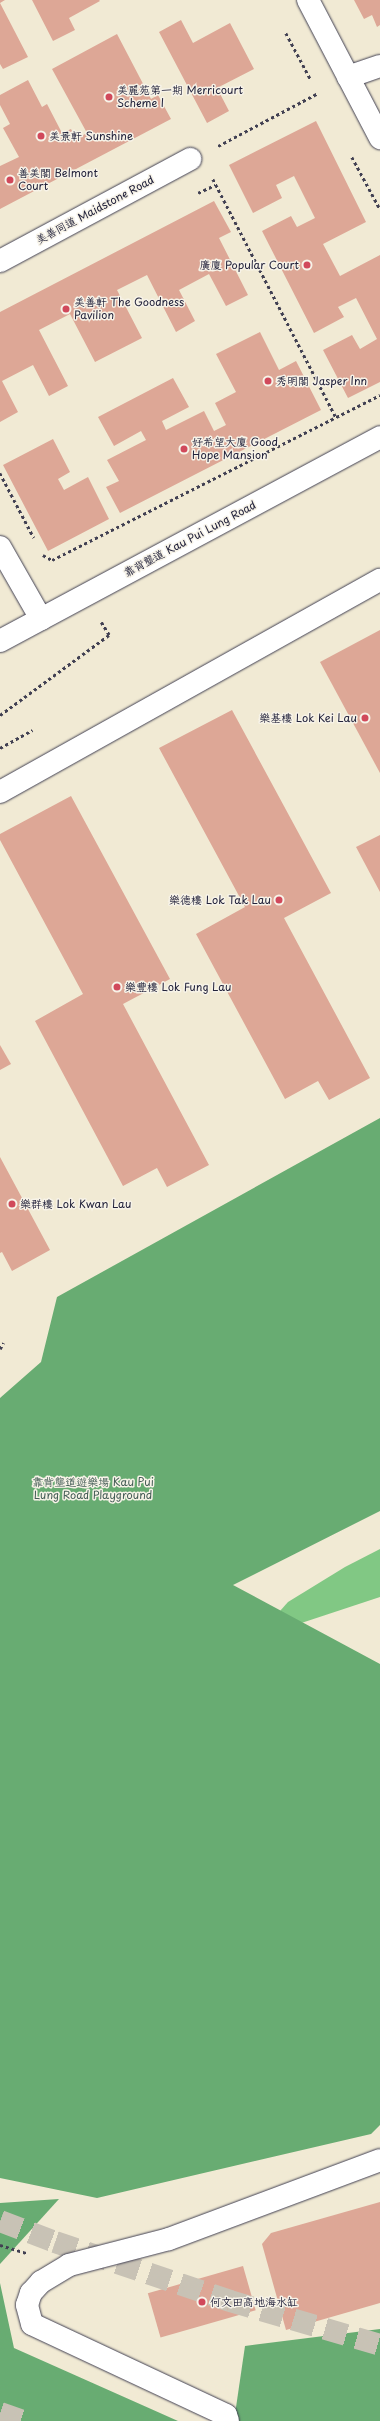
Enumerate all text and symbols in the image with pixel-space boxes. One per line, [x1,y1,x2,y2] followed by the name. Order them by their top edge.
[117,84,243,110] place label: 美麗苑第一期 Merricourt Scheme I
[104,92,114,102] marker: 美麗苑第一期 Merricourt Scheme I
[49,129,133,143] place label: 美景軒 Sunshine
[36,131,46,141] marker: 美景軒 Sunshine
[18,167,98,193] place label: 善美閣 Belmont Court
[33,173,157,247] street label: 美善同道 Maidstone Road
[5,175,15,185] marker: 善美閣 Belmont Court
[199,258,299,272] place label: 廣廈 Popular Court
[302,260,312,270] marker: 廣廈 Popular Court
[74,296,184,322] place label: 美善軒 The Goodness Pavilion
[61,304,71,314] marker: 美善軒 The Goodness Pavilion
[276,374,368,388] place label: 秀明閣 Jasper Inn
[263,376,273,386] marker: 秀明閣 Jasper Inn
[192,436,278,462] place label: 好希望大廈 Good Hope Mansion
[179,444,189,454] marker: 好希望大廈 Good Hope Mansion
[122,499,258,579] street label: 靠背壟道 Kau Pui Lung Road
[259,711,357,725] place label: 樂基樓 Lok Kei Lau
[360,713,370,723] marker: 樂基樓 Lok Kei Lau
[169,893,271,907] place label: 樂德樓 Lok Tak Lau
[274,895,284,905] marker: 樂德樓 Lok Tak Lau
[125,980,233,994] place label: 樂豐樓 Lok Fung Lau
[112,982,122,992] marker: 樂豐樓 Lok Fung Lau
[20,1197,131,1211] place label: 樂群樓 Lok Kwan Lau
[7,1199,17,1209] marker: 樂群樓 Lok Kwan Lau
[33,1476,153,1502] park label: 靠背壟道遊樂場 Kau Pui Lung Road Playground
[210,2295,298,2309] place label: 何文田高地海水缸
[197,2297,207,2307] marker: 何文田高地海水缸

